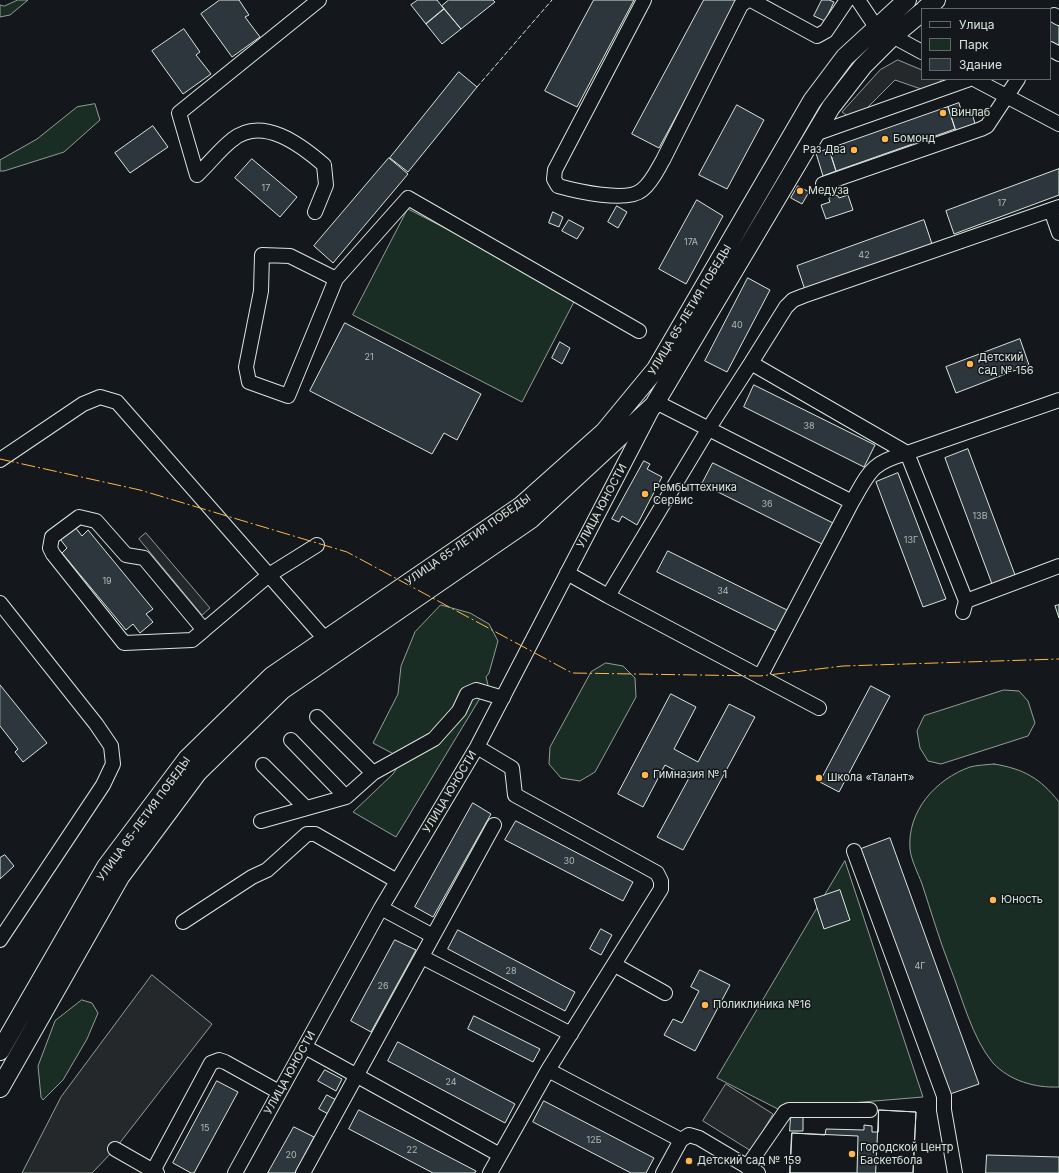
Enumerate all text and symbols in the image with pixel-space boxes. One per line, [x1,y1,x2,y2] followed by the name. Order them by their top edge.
[921,8,1051,80] legend
[959,17,994,32] text: Улица
[959,37,989,52] text: Парк
[959,57,1002,72] text: Здание
[951,106,990,120] place label: Винлаб
[938,108,948,118] marker: Винлаб
[893,132,935,146] place label: Бомонд
[880,134,890,144] marker: Бомонд
[803,143,846,157] place label: Раз Два
[849,145,859,155] marker: Раз Два
[262,183,270,193] house number: 17
[808,184,849,198] place label: Медуза
[795,186,805,196] marker: Медуза
[998,198,1006,208] house number: 17
[684,237,698,247] house number: 17А
[646,242,734,378] street label: УЛИЦА 65-ЛЕТИЯ ПОБЕДЫ
[858,250,870,260] house number: 42
[731,320,743,330] house number: 40
[978,351,1034,377] place label: Детский сад № 156
[364,352,374,362] house number: 21
[965,359,975,369] marker: Детский сад № 156
[803,421,815,431] house number: 38
[574,462,630,550] street label: УЛИЦА ЮНОСТИ
[653,481,737,507] place label: Рембыттехника Сервис
[640,489,650,499] marker: Рембыттехника Сервис
[403,492,533,588] street label: УЛИЦА 65-ЛЕТИЯ ПОБЕДЫ
[761,499,773,509] house number: 36
[972,511,988,521] house number: 13В
[904,535,918,545] house number: 13Г
[102,576,112,586] house number: 19
[717,586,729,596] house number: 34
[420,749,480,835] street label: УЛИЦА ЮНОСТИ
[95,754,193,884] street label: УЛИЦА 65-ЛЕТИЯ ПОБЕДЫ
[653,768,727,782] place label: Гимназия № 1
[640,770,650,780] marker: Гимназия № 1
[827,771,914,785] place label: Школа «Талант»
[814,773,824,783] marker: Школа «Талант»
[563,856,575,866] house number: 30
[1001,893,1043,907] place label: Юность
[988,895,998,905] marker: Юность
[914,961,926,971] house number: 4Г
[505,966,517,976] house number: 28
[377,981,389,991] house number: 26
[713,998,811,1012] place label: Поликлиника №16
[700,1000,710,1010] marker: Поликлиника №16
[262,1029,318,1117] street label: УЛИЦА ЮНОСТИ
[445,1077,457,1087] house number: 24
[200,1123,210,1133] house number: 15
[587,1135,601,1145] house number: 12Б
[860,1141,953,1167] place label: Городской Центр Баскетбола
[407,1145,417,1155] house number: 22
[847,1149,857,1159] marker: Городской Центр Баскетбола
[285,1150,297,1160] house number: 20
[697,1154,801,1168] place label: Детский сад № 159
[684,1156,694,1166] marker: Детский сад № 159

